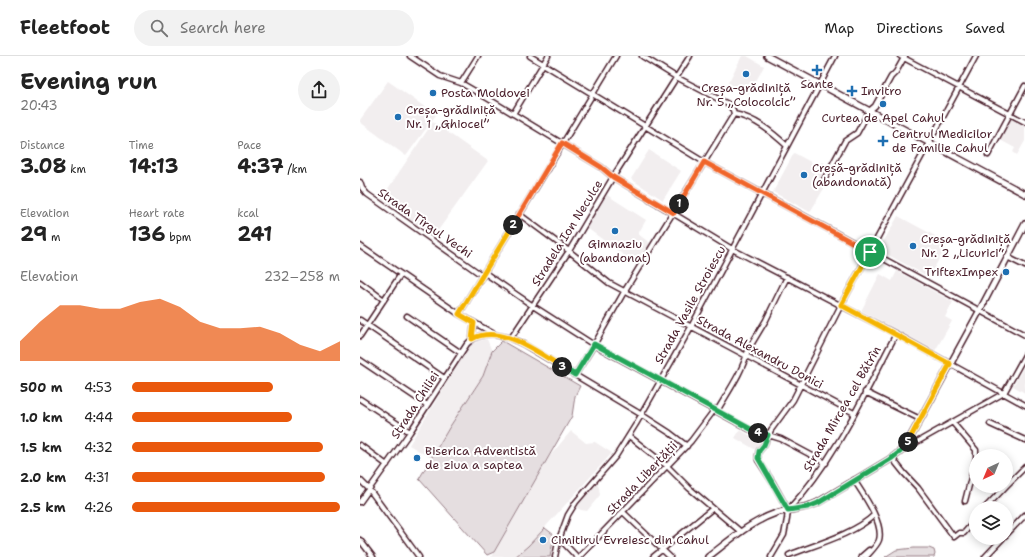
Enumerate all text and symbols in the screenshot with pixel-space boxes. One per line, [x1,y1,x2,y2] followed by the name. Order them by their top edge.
[134,10,414,46] search box
[20,15,110,40] text: Fleetfoot
[148,17,170,39] icon: search
[180,18,266,38] text: Search here
[825,19,855,37] text: Map
[877,19,943,37] text: Directions
[965,19,1005,37] text: Saved
[811,64,823,76] marker: Sante
[20,67,157,96] text: Evening run
[298,69,340,111] button: share
[741,69,751,79] marker: Creșa-grădiniță Nr. 5 „Colocolcic”
[801,76,834,92] place label: Sante
[697,80,795,110] place label: Creșa-grădiniță Nr. 5 „Colocolcic”
[861,83,902,99] place label: Invitro
[441,85,530,101] place label: Posta Moldovei
[846,85,858,97] marker: Invitro
[428,88,438,98] marker: Posta Moldovei
[20,97,58,114] text: 20:43
[878,99,888,109] marker: Curtea de Apel Cahul
[406,102,496,132] place label: Creșa-grădiniță Nr. 1 „Ghiocel”
[821,110,945,126] place label: Curtea de Apel Cahul
[393,112,403,122] marker: Creșa-grădiniță Nr. 1 „Ghiocel”
[892,126,993,156] place label: Centrul Medicilor de Familie Cahul
[877,135,889,147] marker: Centrul Medicilor de Familie Cahul
[20,138,65,153] text: Distance
[129,138,154,153] text: Time
[237,138,262,153] text: Pace
[20,153,67,179] text: 3.08
[129,153,179,179] text: 14:13
[237,153,284,179] text: 4:37
[812,160,902,190] place label: Creșă-grădiniță (abandonată)
[67,162,86,177] text: km
[284,162,307,177] text: /km
[799,170,809,180] marker: Creșă-grădiniță (abandonată)
[528,177,606,289] street label: Stradela Ion Neculce
[375,184,475,262] street label: Strada Tîrgul Vechi
[669,194,689,214] pin: 1
[676,196,682,211] text: 1
[20,206,69,221] text: Elevation
[129,206,185,221] text: Heart rate
[237,206,259,221] text: kcal
[503,215,523,235] pin: 2
[509,217,517,232] text: 2
[20,221,47,247] text: 29
[129,221,165,247] text: 136
[237,221,272,247] text: 241
[610,226,620,236] marker: Gimnaziu (abandonat)
[47,230,60,245] text: m
[165,230,191,245] text: bpm
[921,231,1011,261] place label: Creșa-grădiniță Nr. 2 „Licurici“
[853,235,887,269] pin
[579,236,651,266] place label: Gimnaziu (abandonat)
[859,241,881,263] icon: arrive
[908,241,918,251] marker: Creșa-grădiniță Nr. 2 „Licurici“
[651,243,729,367] street label: Strada Vasile Stroiescu
[925,264,998,280] place label: TriftexImpex
[1001,267,1011,277] marker: TriftexImpex
[20,268,78,285] text: Elevation
[264,268,340,285] text: 232–258 m
[694,312,826,392] street label: Strada Alexandru Donici
[799,343,885,475] street label: Strada Mircea cel Bătrîn
[552,357,572,377] pin: 3
[558,359,566,374] text: 3
[387,368,443,442] street label: Strada Chiliei
[20,379,63,396] text: 500 m
[84,379,112,396] text: 4:53
[20,409,62,426] text: 1.0 km
[84,409,113,426] text: 4:44
[748,423,768,443] pin: 4
[754,425,762,440] text: 4
[898,432,918,452] pin: 5
[905,434,911,449] text: 5
[603,438,681,518] street label: Strada Libertății
[20,439,62,456] text: 1.5 km
[84,439,113,456] text: 4:32
[425,443,537,473] place label: Biserica Adventistă de ziua a saptea
[969,449,1013,493] north arrow
[969,449,1013,545] map controls
[412,453,422,463] marker: Biserica Adventistă de ziua a saptea
[20,469,66,486] text: 2.0 km
[84,469,109,486] text: 4:31
[20,499,66,516] text: 2.5 km
[84,499,113,516] text: 4:26
[969,501,1013,545] button: layers
[551,532,709,548] place label: Cimitirul Evreiesc din Cahul
[538,535,548,545] marker: Cimitirul Evreiesc din Cahul

